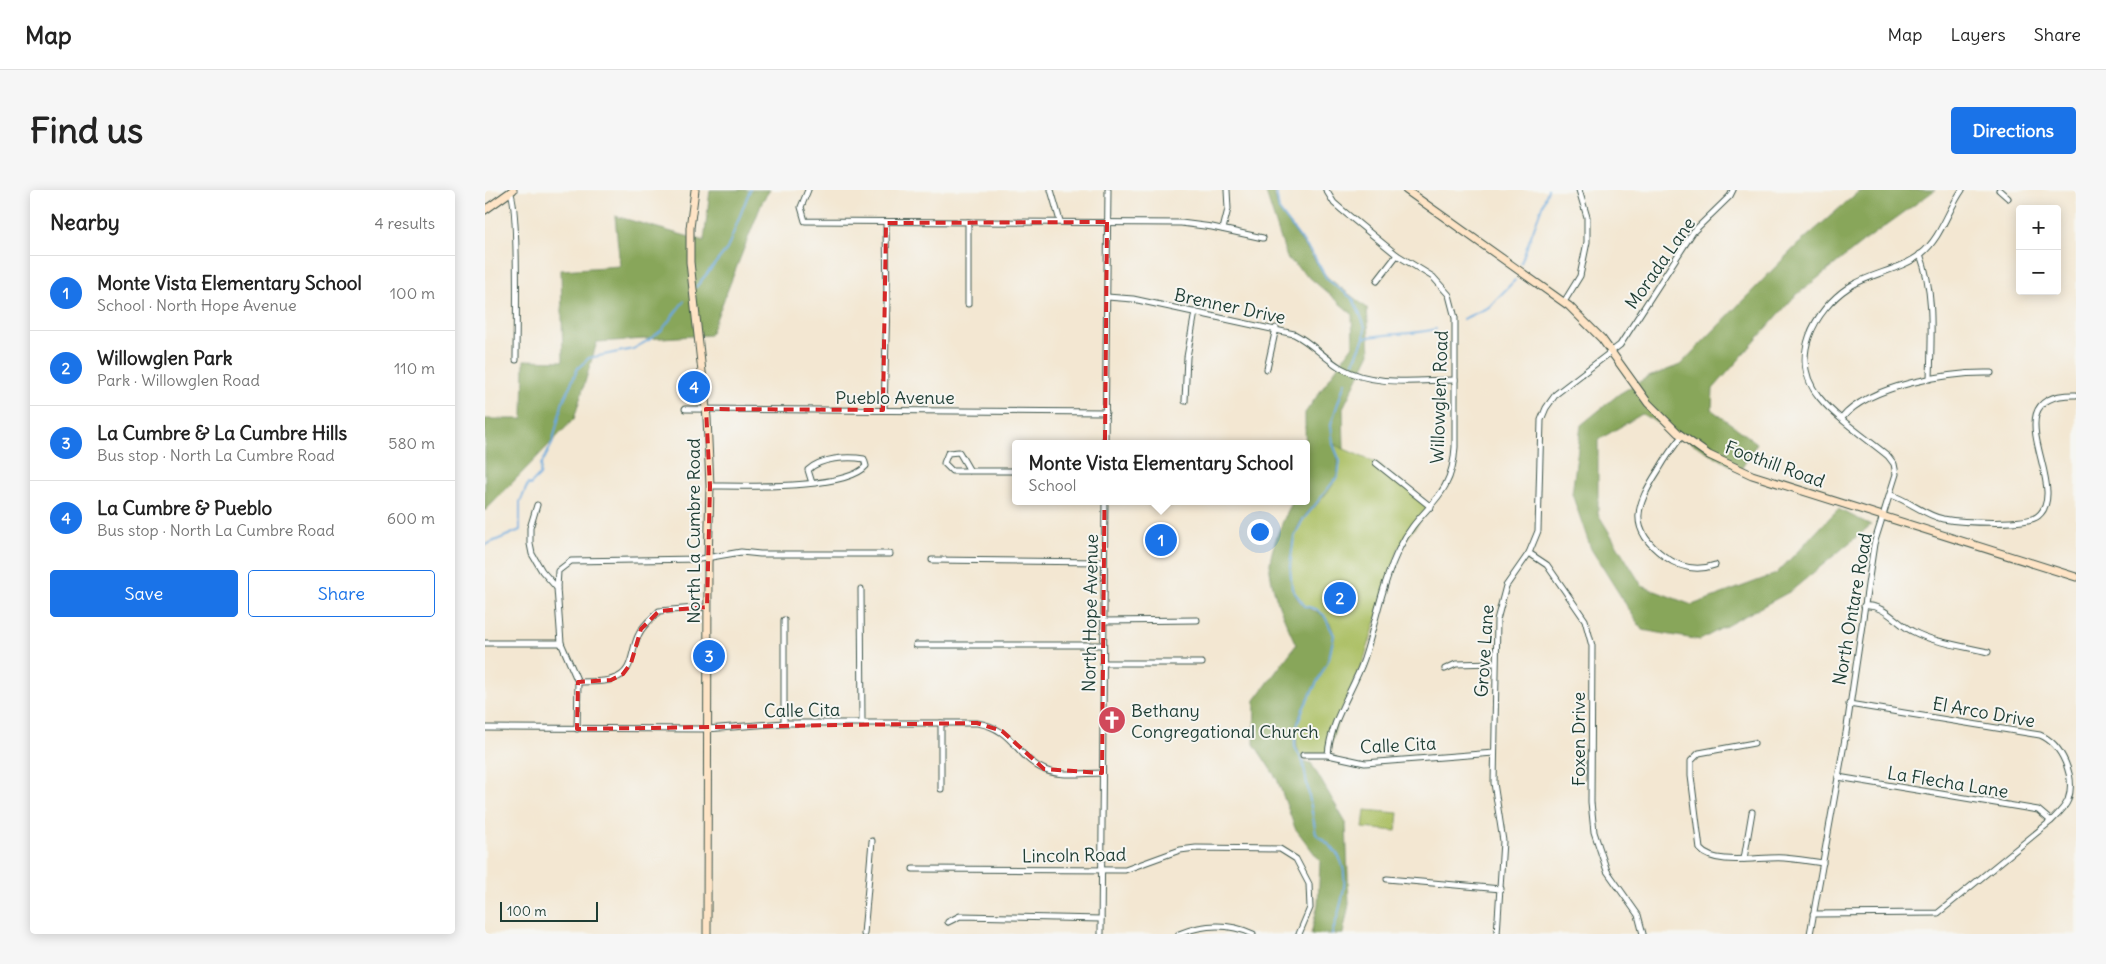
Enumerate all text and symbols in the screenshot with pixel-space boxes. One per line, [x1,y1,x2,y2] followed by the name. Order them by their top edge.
[25,20,72,50] text: Map
[1887,23,1922,46] text: Map
[1950,23,2006,46] text: Layers
[2034,23,2081,46] text: Share
[1951,107,2076,154] button: Directions
[30,108,143,152] text: Find us
[2016,205,2061,295] map controls
[2016,205,2061,250] button: +
[50,209,120,236] text: Nearby
[374,213,435,233] text: 4 results
[1620,213,1700,313] street label: Morada Lane
[2016,250,2061,295] button: −
[97,271,362,295] text: Monte Vista Elementary School
[63,283,69,303] text: 1
[390,283,435,303] text: 100 m
[1172,283,1288,329] street label: Brenner Drive
[97,295,297,315] text: School · North Hope Avenue
[1425,330,1453,464] street label: Willowglen Road
[97,346,233,370] text: Willowglen Park
[62,358,70,378] text: 2
[394,358,435,378] text: 110 m
[678,368,710,406] pin: 4
[97,370,260,390] text: Park · Willowglen Road
[835,386,955,409] street label: Pueblo Avenue
[97,421,347,445] text: La Cumbre & La Cumbre Hills
[61,433,71,453] text: 3
[388,433,435,453] text: 580 m
[1722,435,1828,493] street label: Foothill Road
[682,438,705,624] street label: North La Cumbre Road
[1012,440,1310,505] popup
[97,445,335,465] text: Bus stop · North La Cumbre Road
[1029,451,1293,475] text: Monte Vista Elementary School
[1029,475,1076,495] text: School
[97,496,272,520] text: La Cumbre & Pueblo
[61,508,71,528] text: 4
[387,508,435,528] text: 600 m
[1247,519,1273,545] your location
[97,520,335,540] text: Bus stop · North La Cumbre Road
[1145,521,1177,559] pin: 1
[1827,531,1877,687] street label: North Ontare Road
[1077,534,1103,692] street label: North Hope Avenue
[50,570,238,617] button: Save
[248,570,435,617] button: Share
[1324,579,1356,617] pin: 2
[1469,604,1499,698] street label: Grove Lane
[693,637,725,675] pin: 3
[1567,692,1590,786] street label: Foxen Drive
[1931,692,2037,732] street label: El Arco Drive
[764,698,840,722] street label: Calle Cita
[1131,699,1319,743] place label: Bethany Congregational Church
[1097,705,1127,735] church icon: Bethany Congregational Church
[1359,732,1437,758] street label: Calle Cita
[1886,761,2010,803] street label: La Flecha Lane
[1022,843,1127,867] street label: Lincoln Road
[500,899,597,922] scale bar
[507,902,547,920] text: 100 m

